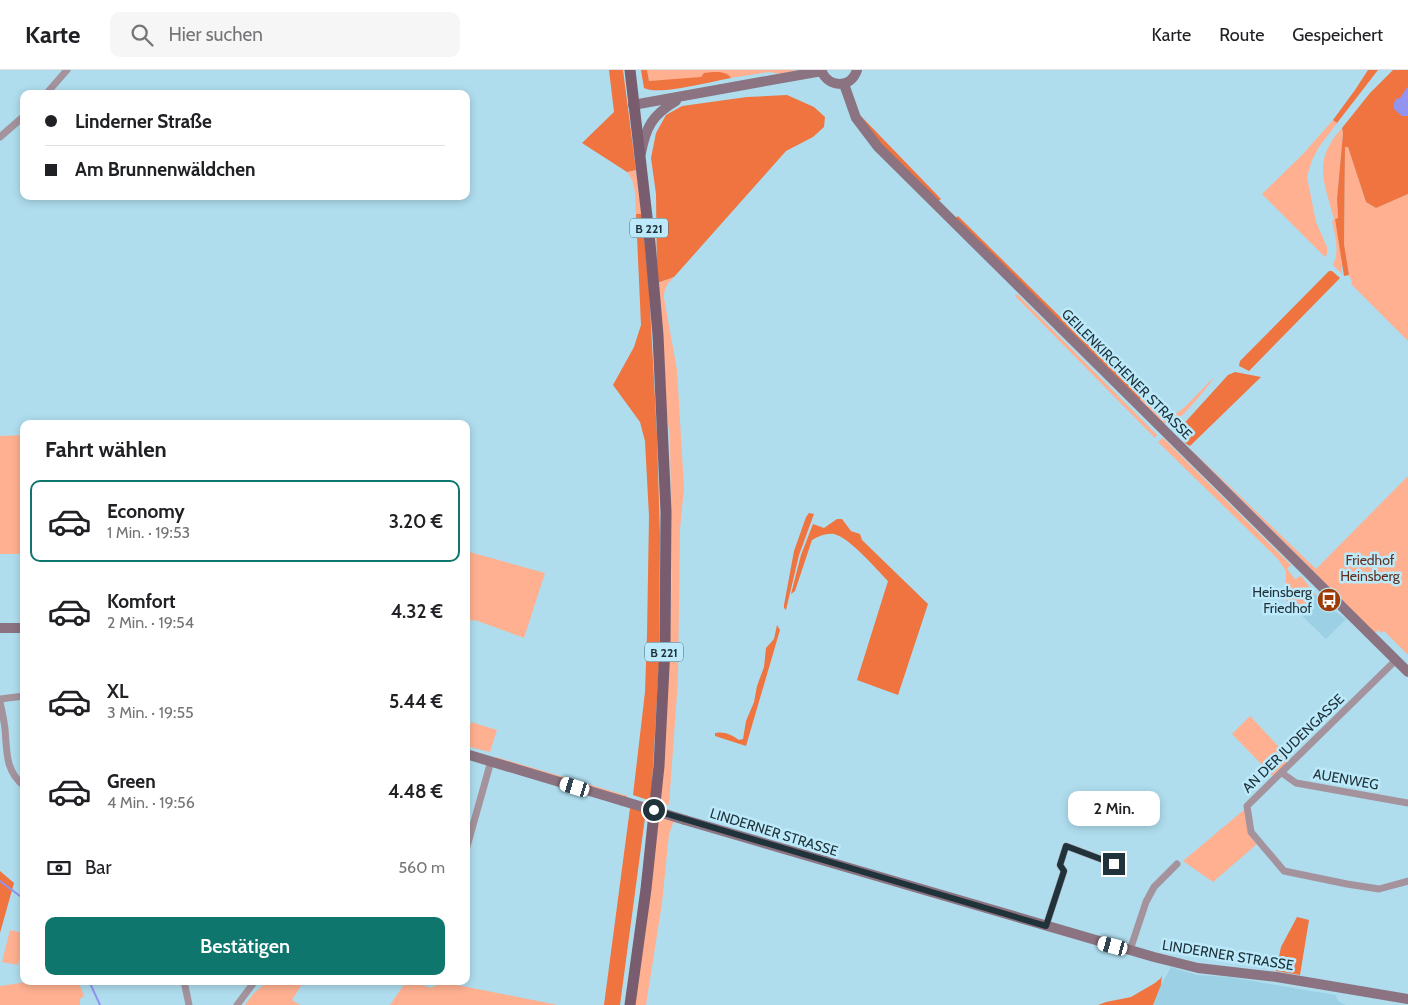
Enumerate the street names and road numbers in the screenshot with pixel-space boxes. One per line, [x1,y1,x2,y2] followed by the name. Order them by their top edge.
[630,218,668,238] road number: B 221
[1058,305,1196,443] street label: GEILENKIRCHENER STRASSE
[645,642,683,662] road number: B 221
[1238,690,1348,796] street label: AN DER JUDENGASSE
[1312,764,1380,794] street label: AUENWEG
[708,804,840,860] street label: LINDERNER STRASSE
[1161,936,1295,974] street label: LINDERNER STRASSE

